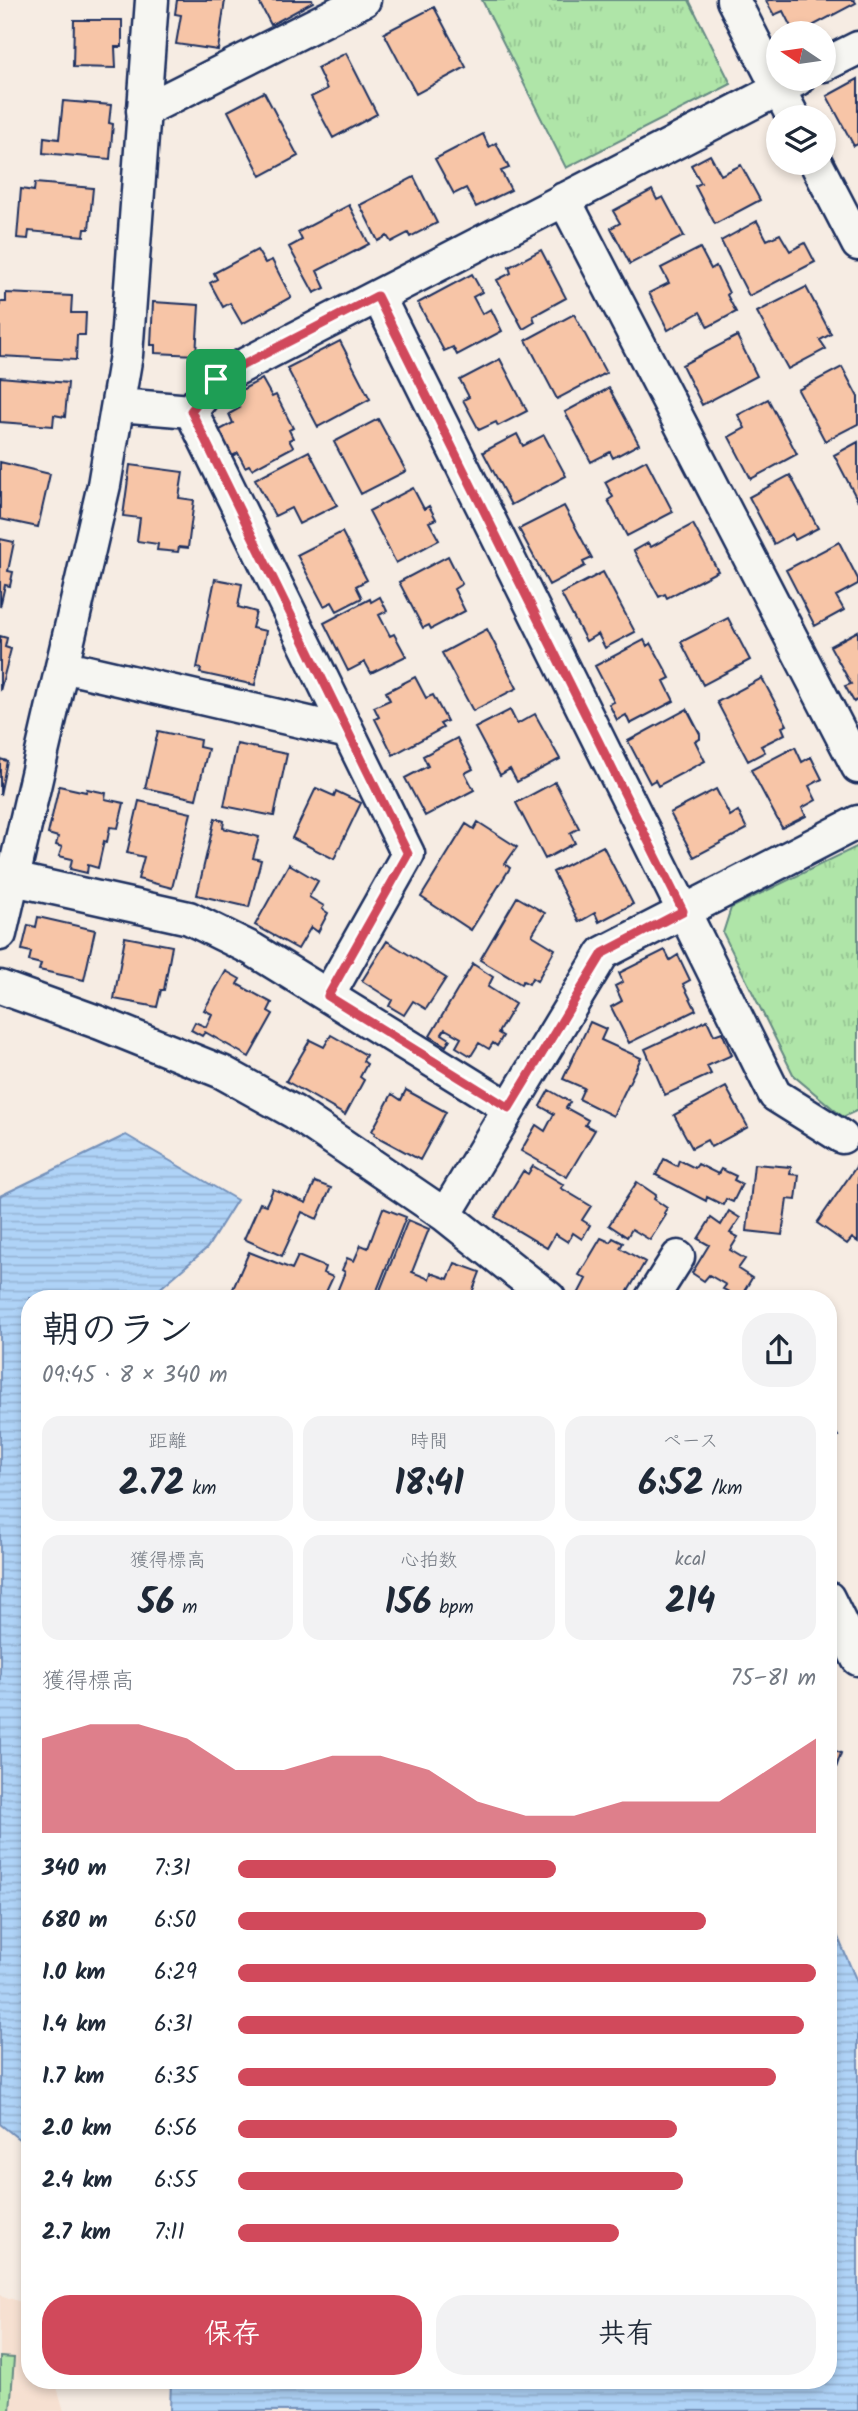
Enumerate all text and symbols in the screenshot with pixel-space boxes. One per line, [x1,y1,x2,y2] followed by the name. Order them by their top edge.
[766,21,836,91] north arrow
[766,21,836,175] map controls
[766,105,836,175] button: layers
[186,349,246,409] pin
[197,360,235,398] icon: arrive
[42,1302,194,1362] text: 朝のラン
[742,1313,816,1387] button: share
[42,1358,228,1394] text: 09:45 · 8 × 340 m
[149,1427,187,1457] text: 距離
[410,1427,448,1457] text: 時間
[662,1427,718,1457] text: ペース
[119,1457,185,1513] text: 2.72
[394,1457,464,1513] text: 18:41
[638,1457,704,1513] text: 6:52
[185,1474,216,1504] text: km
[704,1474,742,1504] text: /km
[675,1545,706,1575] text: kcal
[130,1546,206,1576] text: 獲得標高
[400,1546,458,1576] text: 心拍数
[665,1575,715,1631] text: 214
[138,1576,175,1632] text: 56
[384,1576,432,1632] text: 156
[175,1593,197,1623] text: m
[432,1593,474,1623] text: bpm
[730,1661,816,1697] text: 75–81 m
[42,1664,134,1700] text: 獲得標高
[42,1851,107,1887] text: 340 m
[154,1851,191,1887] text: 7:31
[42,1903,108,1939] text: 680 m
[154,1903,196,1939] text: 6:50
[42,1955,105,1991] text: 1.0 km
[154,1955,197,1991] text: 6:29
[42,2007,106,2043] text: 1.4 km
[154,2007,193,2043] text: 6:31
[42,2059,104,2095] text: 1.7 km
[154,2059,198,2095] text: 6:35
[42,2111,112,2147] text: 2.0 km
[154,2111,198,2147] text: 6:56
[42,2163,112,2199] text: 2.4 km
[154,2163,197,2199] text: 6:55
[42,2215,111,2251] text: 2.7 km
[154,2215,185,2251] text: 7:11
[42,2295,422,2375] button: 保存
[436,2295,816,2375] button: 共有

